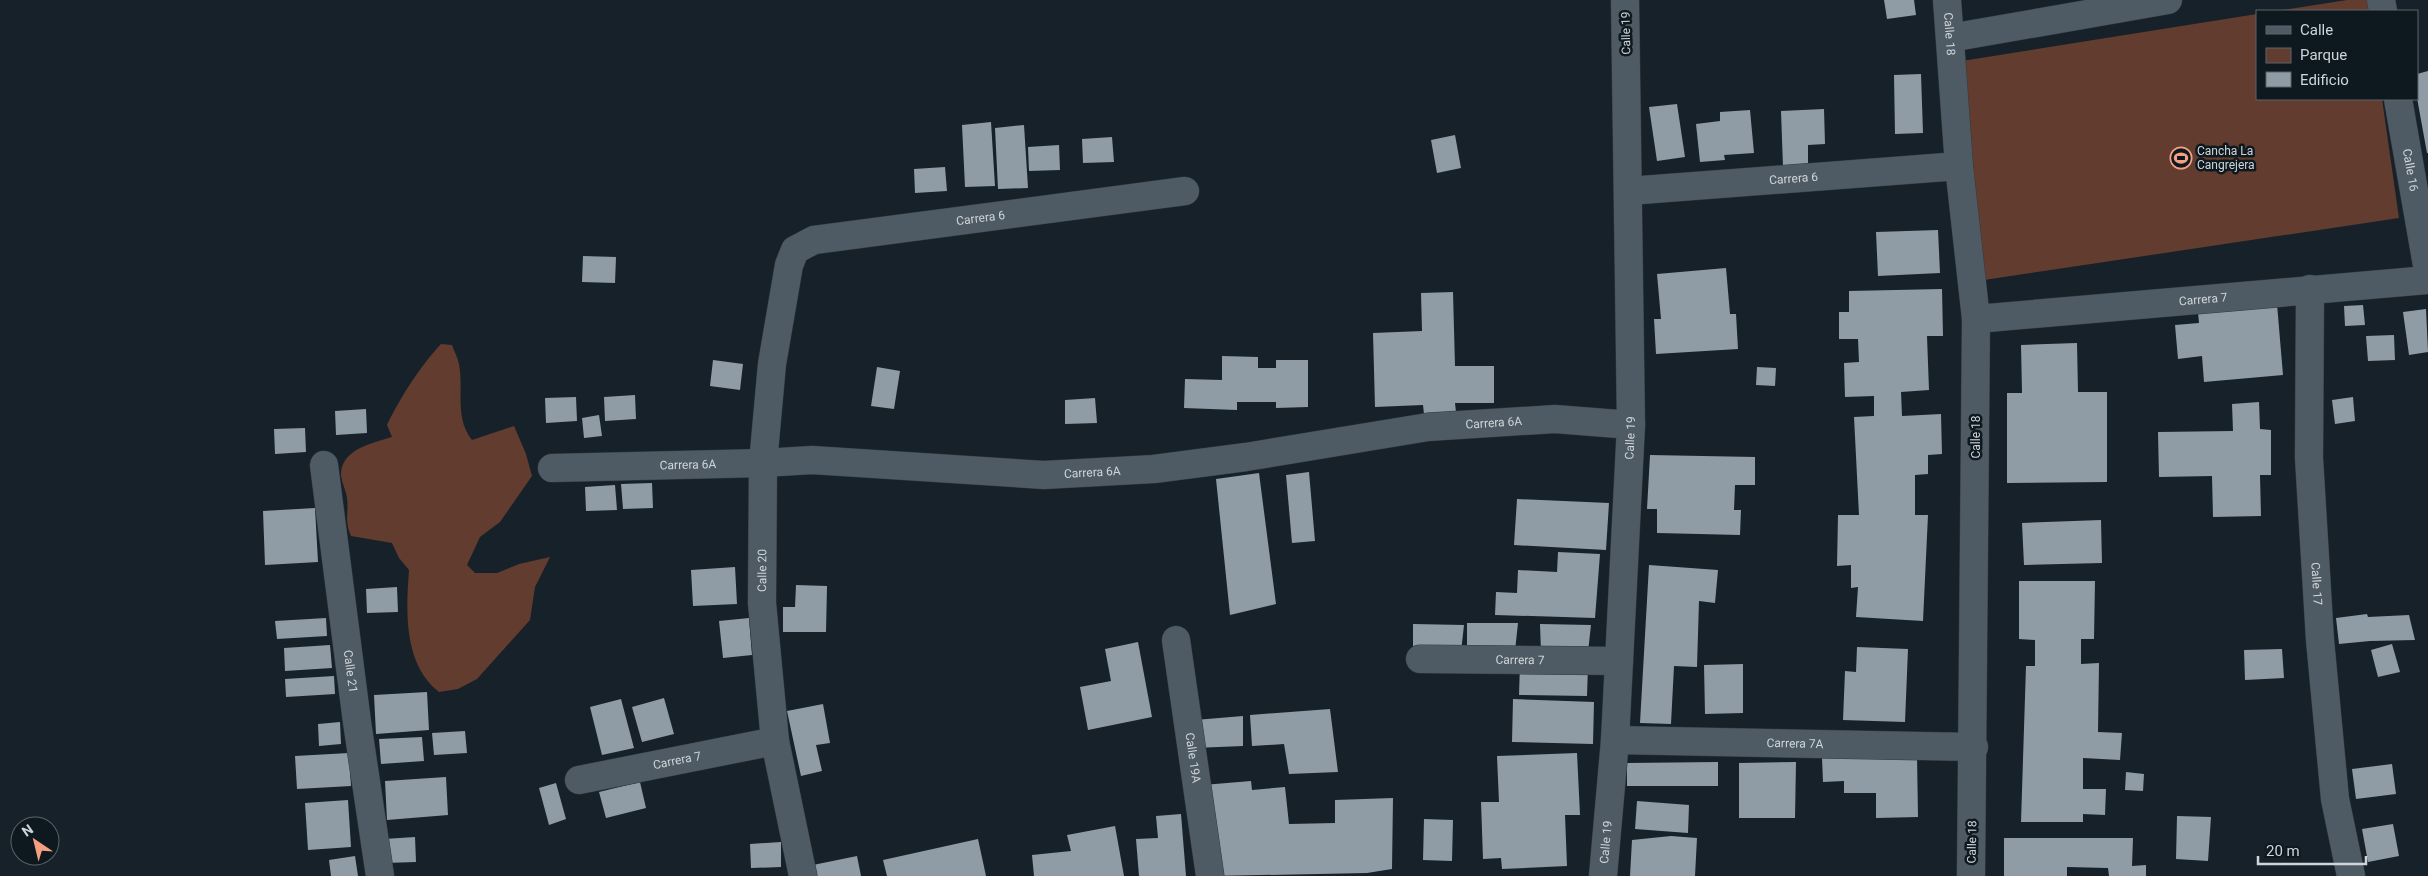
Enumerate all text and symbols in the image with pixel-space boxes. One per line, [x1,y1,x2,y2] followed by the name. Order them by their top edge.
[2256,10,2418,100] legend
[1619,11,1633,55] street label: Calle 19
[1941,12,1958,56] street label: Calle 18
[2300,21,2333,39] text: Calle
[2300,46,2347,64] text: Parque
[2300,71,2349,89] text: Edificio
[2197,144,2255,172] place label: Cancha La Cangrejera
[2169,146,2193,170] sports icon: Cancha La Cangrejera
[2400,148,2421,193] street label: Calle 16
[1769,170,1819,187] street label: Carrera 6
[955,208,1006,228] street label: Carrera 6
[2178,290,2228,308] street label: Carrera 7
[1465,414,1523,432] street label: Carrera 6A
[1969,415,1983,459] street label: Calle 18
[1622,416,1638,460] street label: Calle 19
[659,457,717,472] street label: Carrera 6A
[1064,464,1121,481] street label: Carrera 6A
[755,549,769,592] street label: Calle 20
[2308,562,2325,606] street label: Calle 17
[341,649,360,694] street label: Calle 21
[1495,653,1545,667] street label: Carrera 7
[1182,732,1204,784] street label: Calle 19A
[1766,736,1824,751] street label: Carrera 7A
[652,749,703,772] street label: Carrera 7
[10,816,60,866] north arrow
[1597,820,1615,864] street label: Calle 19
[1965,820,1979,864] street label: Calle 18
[19,821,36,840] text: N
[2258,834,2366,866] scale bar
[2266,842,2300,860] text: 20 m

